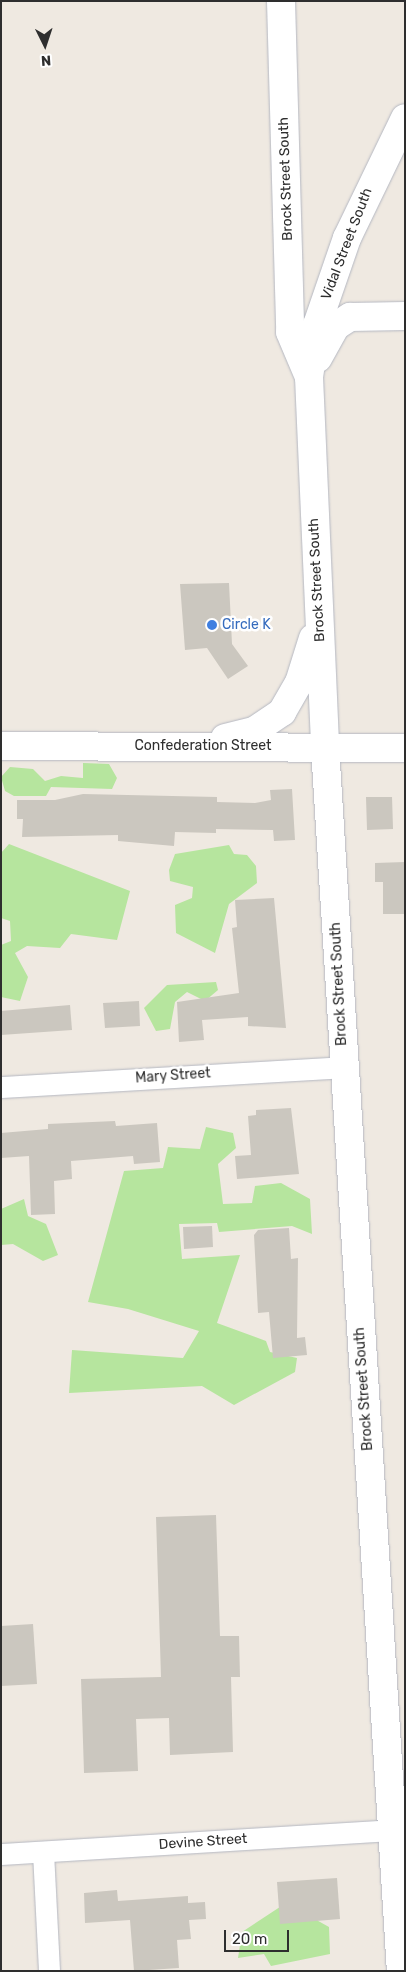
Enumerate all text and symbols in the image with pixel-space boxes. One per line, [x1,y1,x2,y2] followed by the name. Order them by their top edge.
[20,20,70,70] north arrow
[40,52,52,69] text: N
[275,117,297,241] street label: Brock Street South
[318,186,376,302] street label: Vidal Street South
[305,518,329,642] street label: Brock Street South
[222,617,271,633] place label: Circle K
[206,619,218,631] marker: Circle K
[134,738,272,754] street label: Confederation Street
[327,922,351,1046] street label: Brock Street South
[135,1065,211,1087] street label: Mary Street
[351,1327,377,1451] street label: Brock Street South
[158,1831,248,1853] street label: Devine Street
[226,1920,291,1952] scale bar
[232,1930,267,1948] text: 20 m

